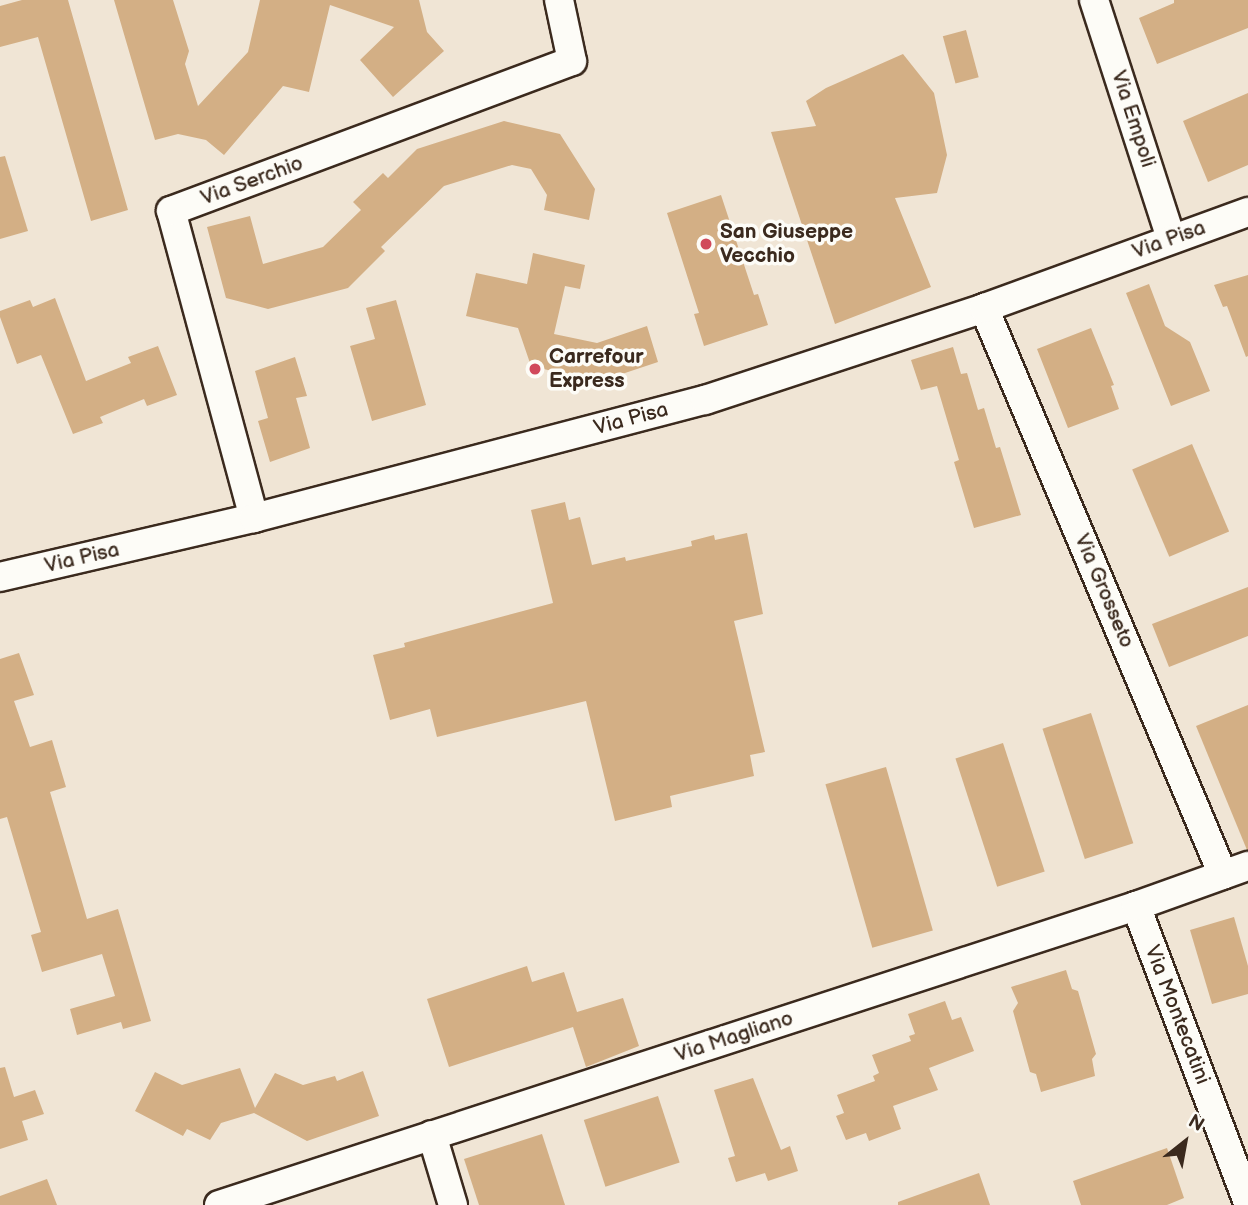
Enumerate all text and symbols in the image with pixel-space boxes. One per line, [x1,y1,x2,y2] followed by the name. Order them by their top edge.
[1106,67,1160,171] street label: Via Empoli
[197,151,307,211] street label: Via Serchio
[1129,215,1209,265] street label: Via Pisa
[720,219,853,269] place label: San Giuseppe Vecchio
[698,236,714,252] marker: San Giuseppe Vecchio
[549,344,644,394] place label: Carrefour Express
[527,361,543,377] marker: Carrefour Express
[591,397,671,441] street label: Via Pisa
[1069,530,1139,652] street label: Via Grosseto
[42,537,122,579] street label: Via Pisa
[1139,942,1215,1088] street label: Via Montecatini
[672,1006,796,1068] street label: Via Magliano
[1150,1107,1220,1177] north arrow
[1184,1110,1208,1137] text: N

